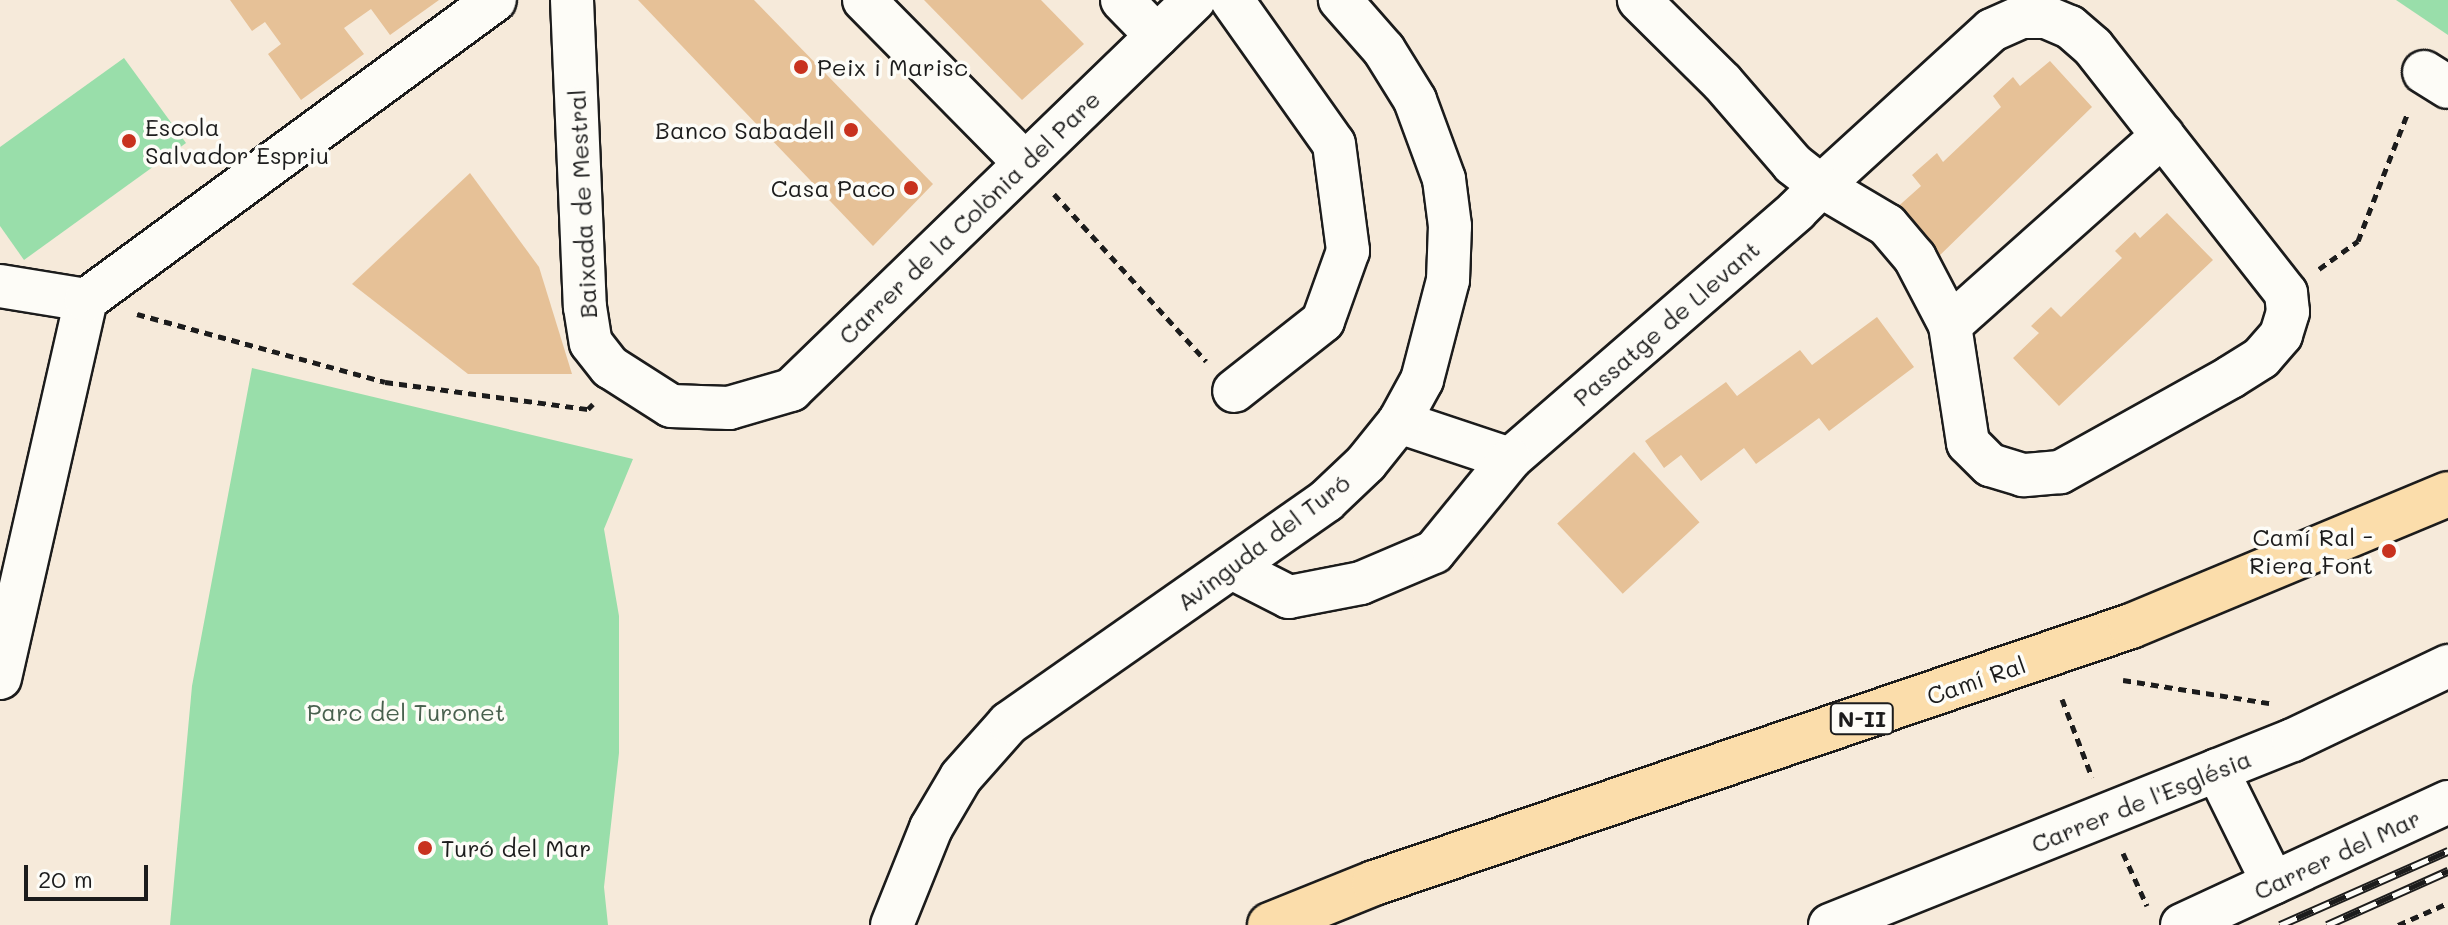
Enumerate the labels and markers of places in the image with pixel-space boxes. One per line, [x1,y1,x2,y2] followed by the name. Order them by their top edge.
[817,53,968,81] place label: Peix i Marisc
[792,58,810,76] marker: Peix i Marisc
[145,113,329,169] place label: Escola Salvador Espriu
[655,116,835,144] place label: Banco Sabadell
[842,121,860,139] marker: Banco Sabadell
[120,132,138,150] marker: Escola Salvador Espriu
[771,174,895,202] place label: Casa Paco
[902,179,920,197] marker: Casa Paco
[2249,523,2373,579] place label: Camí Ral - Riera Font
[2380,542,2398,560] marker: Camí Ral - Riera Font
[441,834,591,862] place label: Turó del Mar
[416,839,434,857] marker: Turó del Mar

